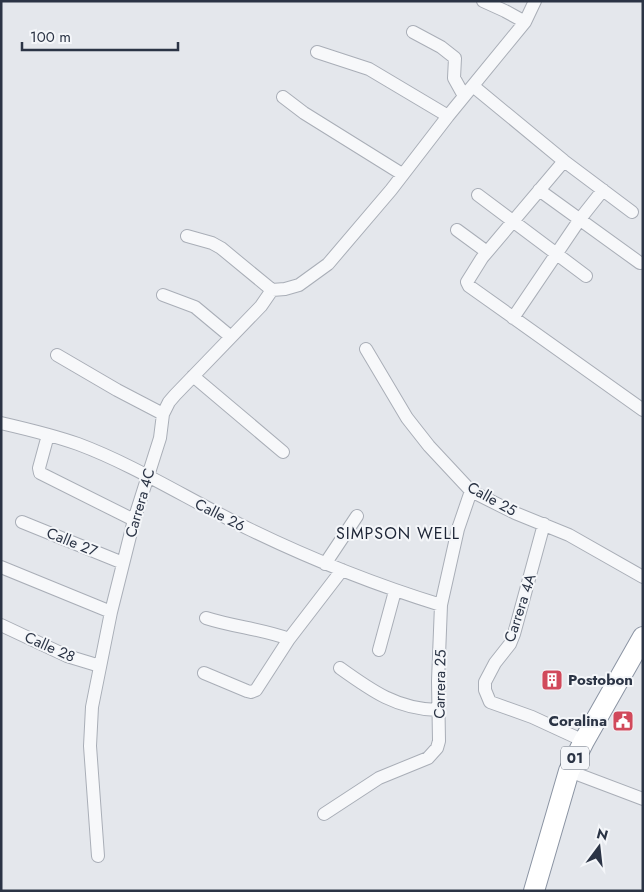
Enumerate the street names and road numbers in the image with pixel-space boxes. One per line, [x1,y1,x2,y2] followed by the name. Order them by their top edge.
[120,466,160,540] street label: Carrera 4C
[463,476,521,522] street label: Calle 25
[191,493,249,537] street label: Calle 26
[43,522,101,562] street label: Calle 27
[499,571,541,645] street label: Carrera 4A
[21,626,79,668] street label: Calle 28
[428,649,452,719] street label: Carrera 25
[561,746,589,770] road number: 01

